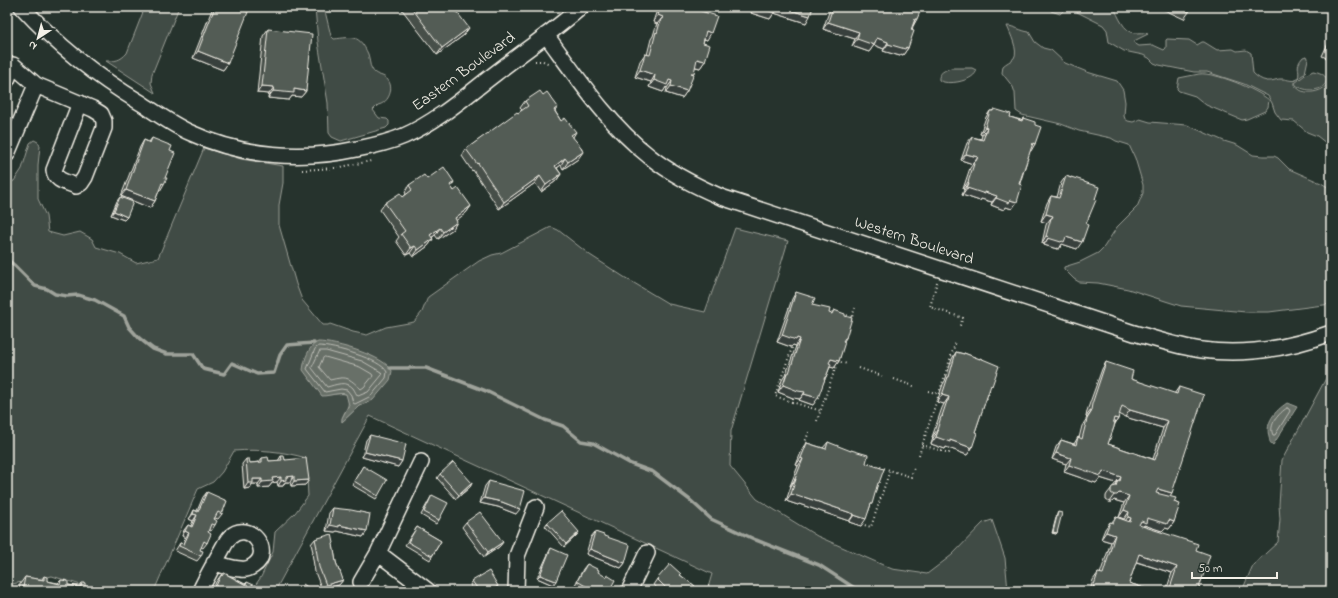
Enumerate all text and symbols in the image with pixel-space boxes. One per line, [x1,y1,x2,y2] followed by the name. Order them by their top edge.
[18,18,58,58] north arrow
[407,26,521,118] street label: Eastern Boulevard
[25,37,40,54] text: N
[851,210,977,272] street label: Western Boulevard
[1192,554,1277,580] scale bar
[1198,560,1222,578] text: 50 m

